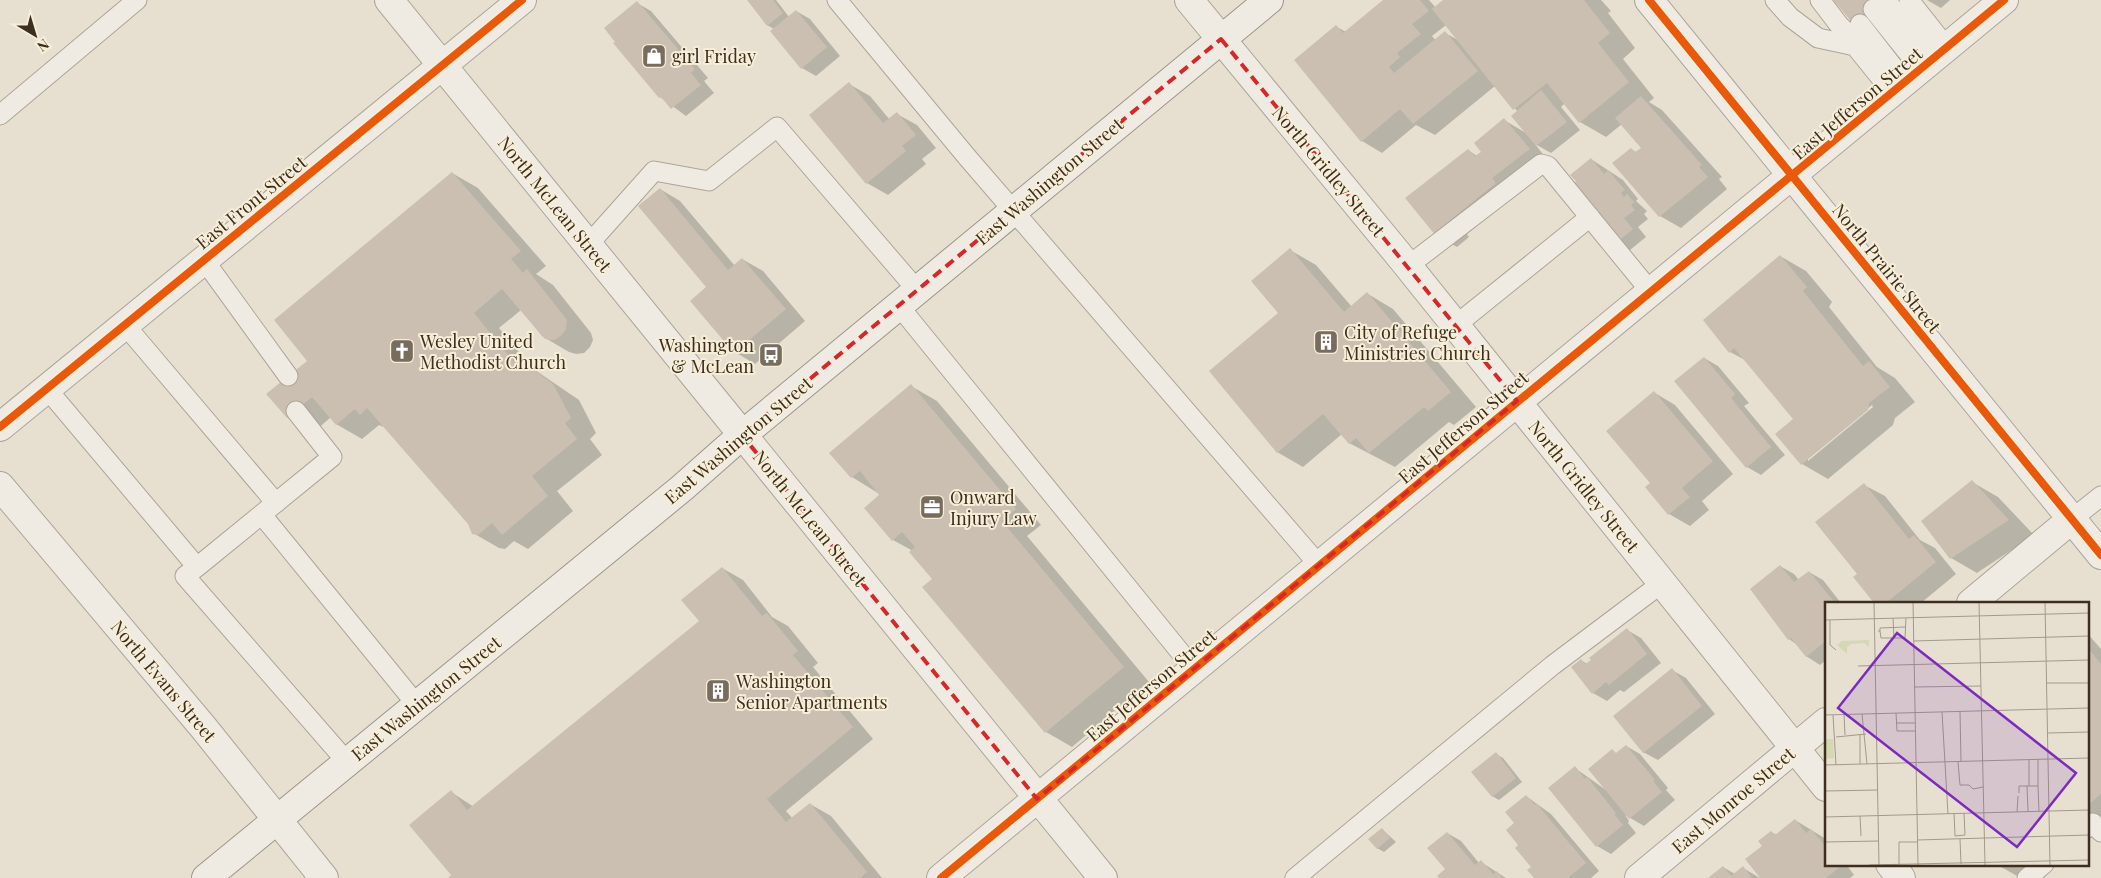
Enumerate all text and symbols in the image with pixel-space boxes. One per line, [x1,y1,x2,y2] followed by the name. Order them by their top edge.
[10,10,60,60] north arrow
[33,35,53,56] text: N
[1787,41,1928,165] street label: East Jefferson Street
[641,43,667,69] shop icon: girl Friday
[672,44,756,68] place label: girl Friday
[1267,101,1391,242] street label: North Gridley Street
[970,112,1128,250] street label: East Washington Street
[493,131,618,277] street label: North McLean Street
[191,150,312,254] street label: East Front Street
[1827,198,1947,338] street label: North Prairie Street
[1344,320,1491,365] place label: City of Refuge Ministries Church
[419,329,566,374] place label: Wesley United Methodist Church
[1313,329,1339,355] building icon: City of Refuge Ministries Church
[658,333,754,378] place label: Washington & McLean
[389,338,415,364] church icon: Wesley United Methodist Church
[758,342,784,368] bus stop icon: Washington & McLean
[1393,365,1534,489] street label: East Jefferson Street
[659,371,817,509] street label: East Washington Street
[1523,415,1645,558] street label: North Gridley Street
[748,445,873,591] street label: North McLean Street
[950,485,1037,530] place label: Onward Injury Law
[919,494,945,520] office icon: Onward Injury Law
[1825,602,2088,866] inset map
[106,615,222,747] street label: North Evans Street
[1081,623,1222,747] street label: East Jefferson Street
[346,630,506,766] street label: East Washington Street
[735,669,888,714] place label: Washington Senior Apartments
[705,678,731,704] building icon: Washington Senior Apartments
[1666,741,1800,859] street label: East Monroe Street

